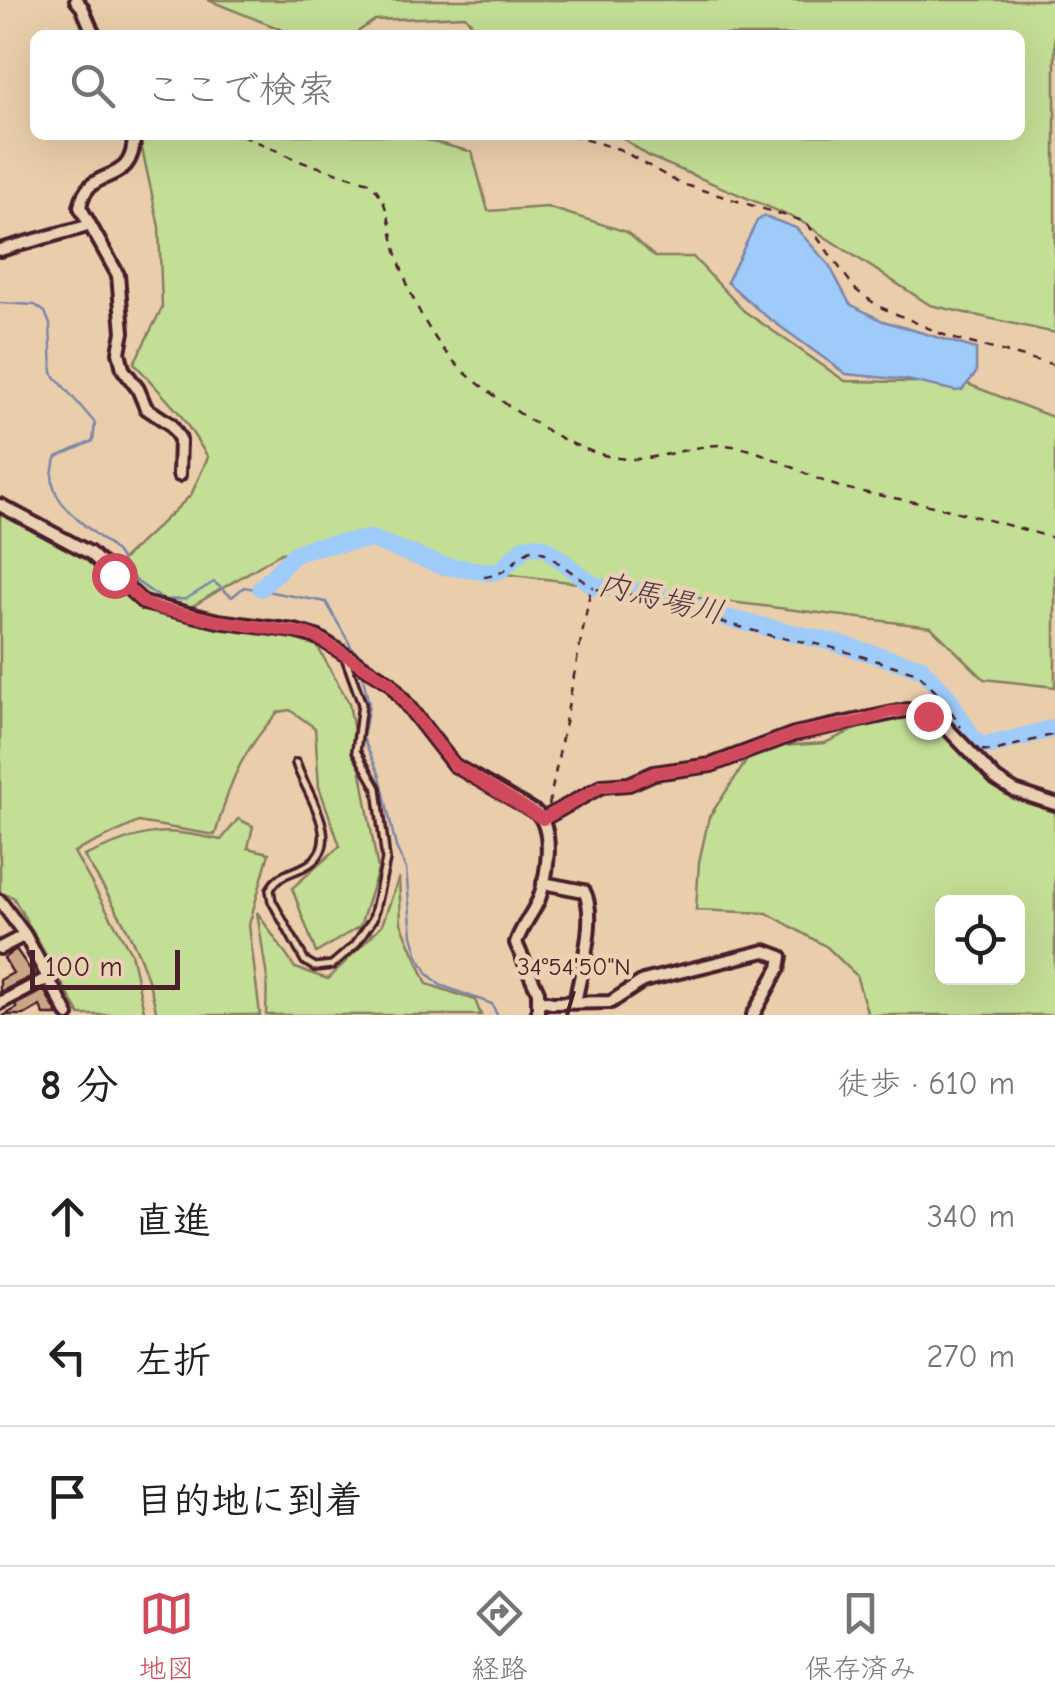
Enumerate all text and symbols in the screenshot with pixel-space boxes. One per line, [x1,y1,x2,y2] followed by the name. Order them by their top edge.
[30,30,1025,140] search box
[65,58,120,113] icon: search
[145,68,335,112] text: ここで検索
[92,553,138,599] route start
[594,565,728,631] water label: 内馬場川
[906,694,952,740] route end
[935,895,1025,985] map controls
[935,895,1025,985] button: locate
[30,945,180,990] scale bar
[45,951,123,983] text: 100 m
[517,952,631,981] text: 34°54'50"N
[40,1061,118,1110] text: 8 分
[837,1065,1015,1102] text: 徒歩 · 610 m
[40,1189,95,1244] icon: ahead
[927,1198,1015,1235] text: 340 m
[135,1199,211,1243] text: 直進
[40,1329,95,1384] icon: left
[927,1338,1015,1375] text: 270 m
[135,1339,211,1383] text: 左折
[40,1469,95,1524] icon: arrive
[135,1479,363,1523] text: 目的地に到着
[138,1586,195,1686] tab: 地図
[471,1586,528,1686] tab: 経路
[804,1586,917,1686] tab: 保存済み

